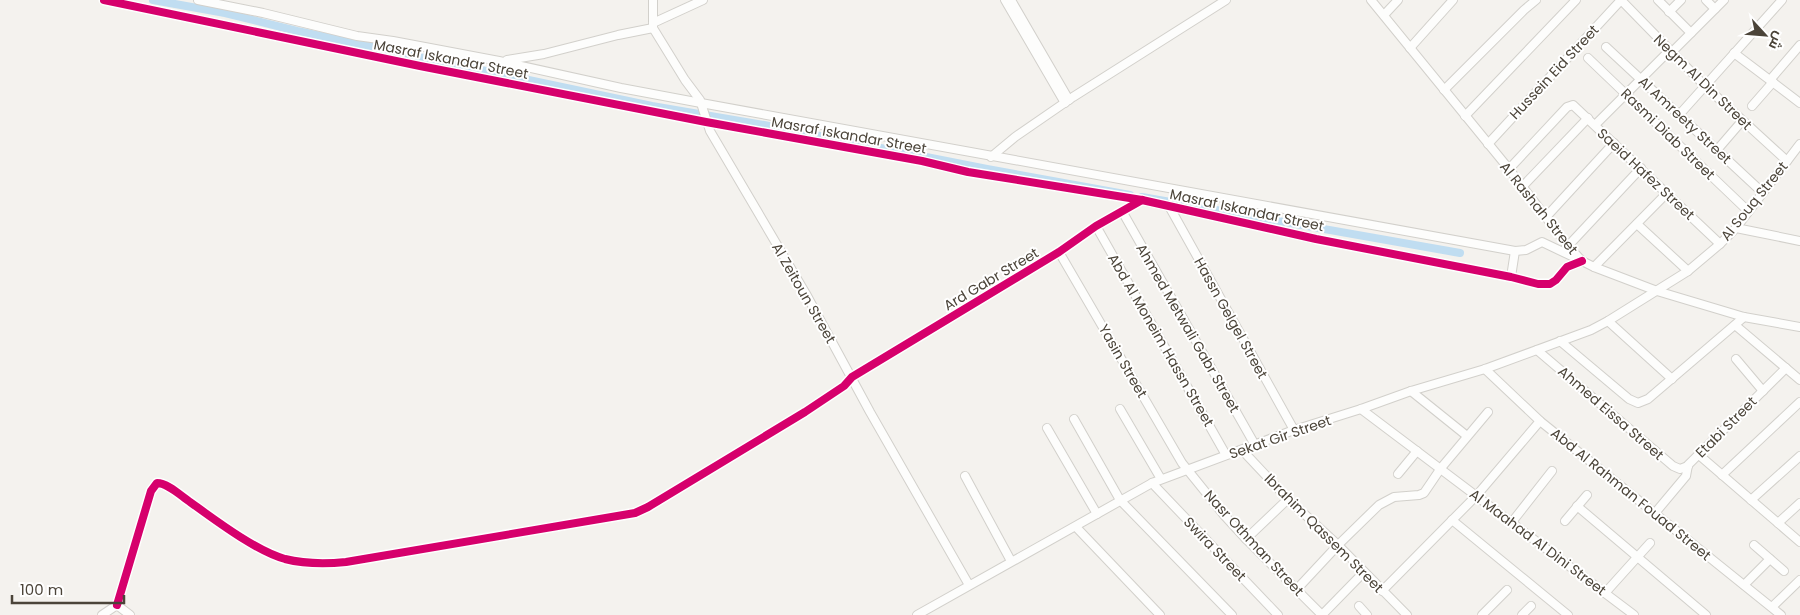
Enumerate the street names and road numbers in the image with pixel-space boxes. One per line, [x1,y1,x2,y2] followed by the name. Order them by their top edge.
[1505,20,1603,124] street label: Hussein Eid Street
[1649,30,1757,134] street label: Negm Al Din Street
[372,34,530,84] street label: Masraf Iskandar Street
[1634,72,1736,168] street label: Al Amreety Street
[1616,84,1720,184] street label: Rasmi Diab Street
[770,112,928,158] street label: Masraf Iskandar Street
[1593,124,1699,224] street label: Saeid Hafez Street
[1495,157,1583,259] street label: Al Rashah Street
[1716,157,1792,245] street label: Al Souq Street
[1168,184,1326,236] street label: Masraf Iskandar Street
[767,239,841,347] street label: Al Zeitoun Street
[1131,240,1245,416] street label: Ahmed Metwali Gabr Street
[940,243,1042,315] street label: Ard Gabr Street
[1103,250,1219,430] street label: Abd Al Moneim Hassn Street
[1189,254,1273,382] street label: Hassn Gelgel Street
[1094,320,1152,402] street label: Yasin Street
[1554,361,1668,465] street label: Ahmed Eissa Street
[1691,392,1761,462] street label: Etabi Street
[1226,410,1334,464] street label: Sekat Gir Street
[1547,423,1715,565] street label: Abd Al Rahman Fouad Street
[1260,469,1388,597] street label: Ibrahim Qassem Street
[1466,484,1610,600] street label: Al Maahad Al Dini Street
[1200,486,1308,600] street label: Nasr Othman Street
[1179,512,1251,586] street label: Swira Street

